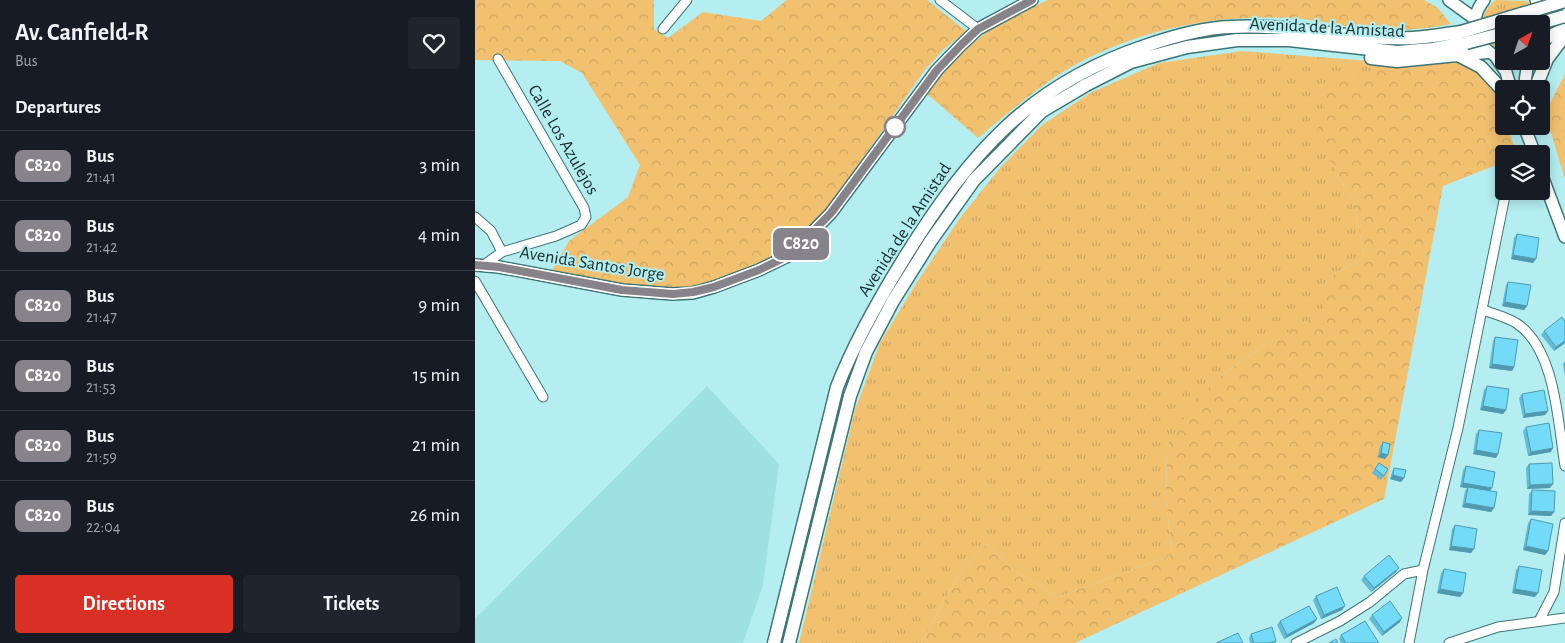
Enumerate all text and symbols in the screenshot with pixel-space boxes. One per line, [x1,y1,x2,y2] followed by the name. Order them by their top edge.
[1249,15,1405,41] street label: Avenida de la Amistad
[1495,15,1550,70] north arrow
[1495,15,1550,200] map controls
[408,17,460,69] button: heart
[15,21,149,45] text: Av. Canfield-R
[15,53,38,69] text: Bus
[1495,80,1550,135] button: locate
[524,82,602,198] street label: Calle Los Azulejos
[15,98,101,117] text: Departures
[884,116,906,138] unlabelled marker
[1495,145,1550,200] button: layers
[86,147,114,166] text: Bus
[419,156,460,175] text: 3 min
[25,157,61,175] text: C820
[855,160,955,300] street label: Avenida de la Amistad
[86,169,116,185] text: 21:41
[86,217,114,236] text: Bus
[418,226,460,245] text: 4 min
[25,227,61,245] text: C820
[766,228,836,260] line badge: C820
[783,235,819,253] text: C820
[86,239,117,255] text: 21:42
[518,244,666,284] street label: Avenida Santos Jorge
[86,287,114,306] text: Bus
[418,296,460,315] text: 9 min
[25,297,61,315] text: C820
[86,309,117,325] text: 21:47
[86,357,114,376] text: Bus
[413,366,460,385] text: 15 min
[25,367,61,385] text: C820
[86,379,116,395] text: 21:53
[86,427,114,446] text: Bus
[412,436,460,455] text: 21 min
[25,437,61,455] text: C820
[86,449,117,465] text: 21:59
[86,497,114,516] text: Bus
[410,506,460,525] text: 26 min
[25,507,61,525] text: C820
[86,519,120,535] text: 22:04
[15,575,233,633] button: Directions
[243,575,460,633] button: Tickets

